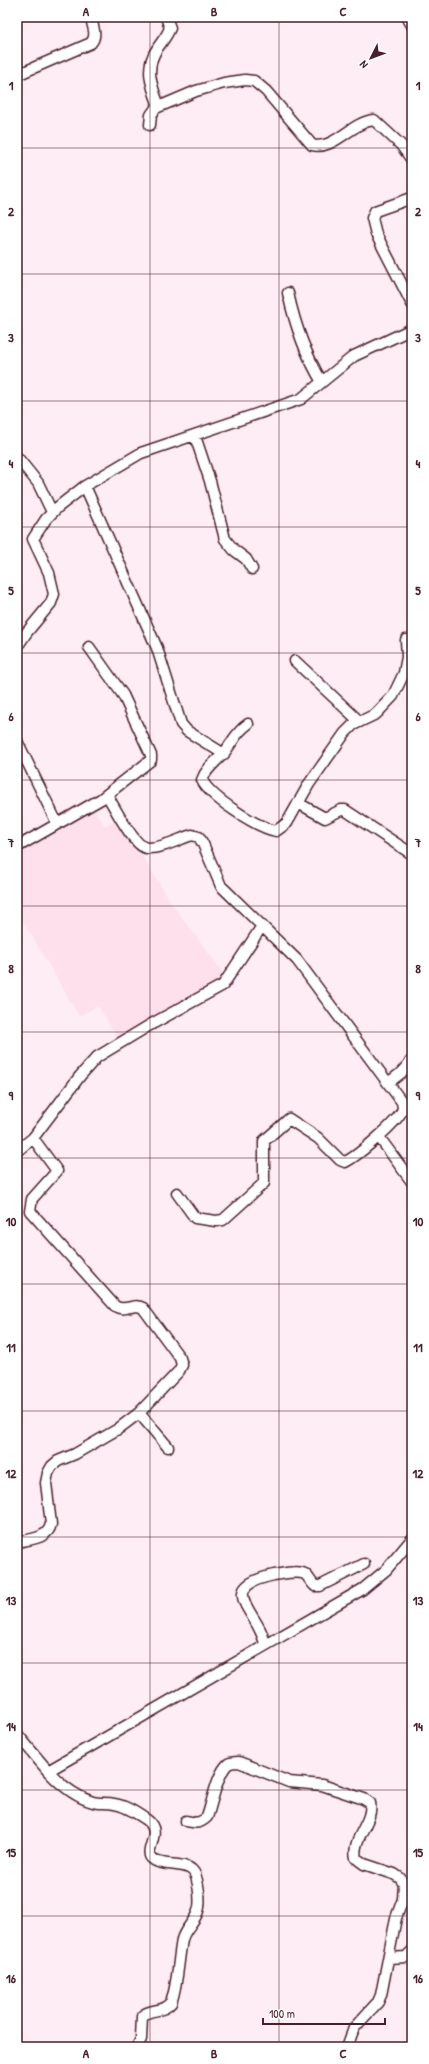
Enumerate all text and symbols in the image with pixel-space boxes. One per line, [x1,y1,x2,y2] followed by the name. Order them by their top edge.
[83,2,90,20] text: A
[211,2,218,20] text: B
[339,2,347,20] text: C
[351,38,391,78] north arrow
[356,58,371,72] text: N
[9,76,14,94] text: 1
[416,76,421,94] text: 1
[8,202,15,220] text: 2
[415,202,422,220] text: 2
[8,328,14,346] text: 3
[415,328,421,346] text: 3
[9,454,14,472] text: 4
[416,454,421,472] text: 4
[8,581,14,599] text: 5
[415,581,421,599] text: 5
[8,707,14,725] text: 6
[415,707,421,725] text: 6
[7,833,15,851] text: 7
[414,833,422,851] text: 7
[8,959,14,977] text: 8
[415,959,421,977] text: 8
[9,1086,14,1104] text: 9
[416,1086,421,1104] text: 9
[6,1212,16,1230] text: 10
[413,1212,423,1230] text: 10
[6,1338,16,1356] text: 11
[413,1338,423,1356] text: 11
[6,1464,17,1482] text: 12
[413,1464,424,1482] text: 12
[6,1591,16,1609] text: 13
[413,1591,423,1609] text: 13
[6,1717,16,1735] text: 14
[413,1717,423,1735] text: 14
[6,1843,17,1861] text: 15
[413,1843,424,1861] text: 15
[6,1969,17,1987] text: 16
[413,1969,424,1987] text: 16
[263,2000,385,2026] scale bar
[269,2005,295,2022] text: 100 m
[83,2044,90,2062] text: A
[211,2044,218,2062] text: B
[339,2044,347,2062] text: C

